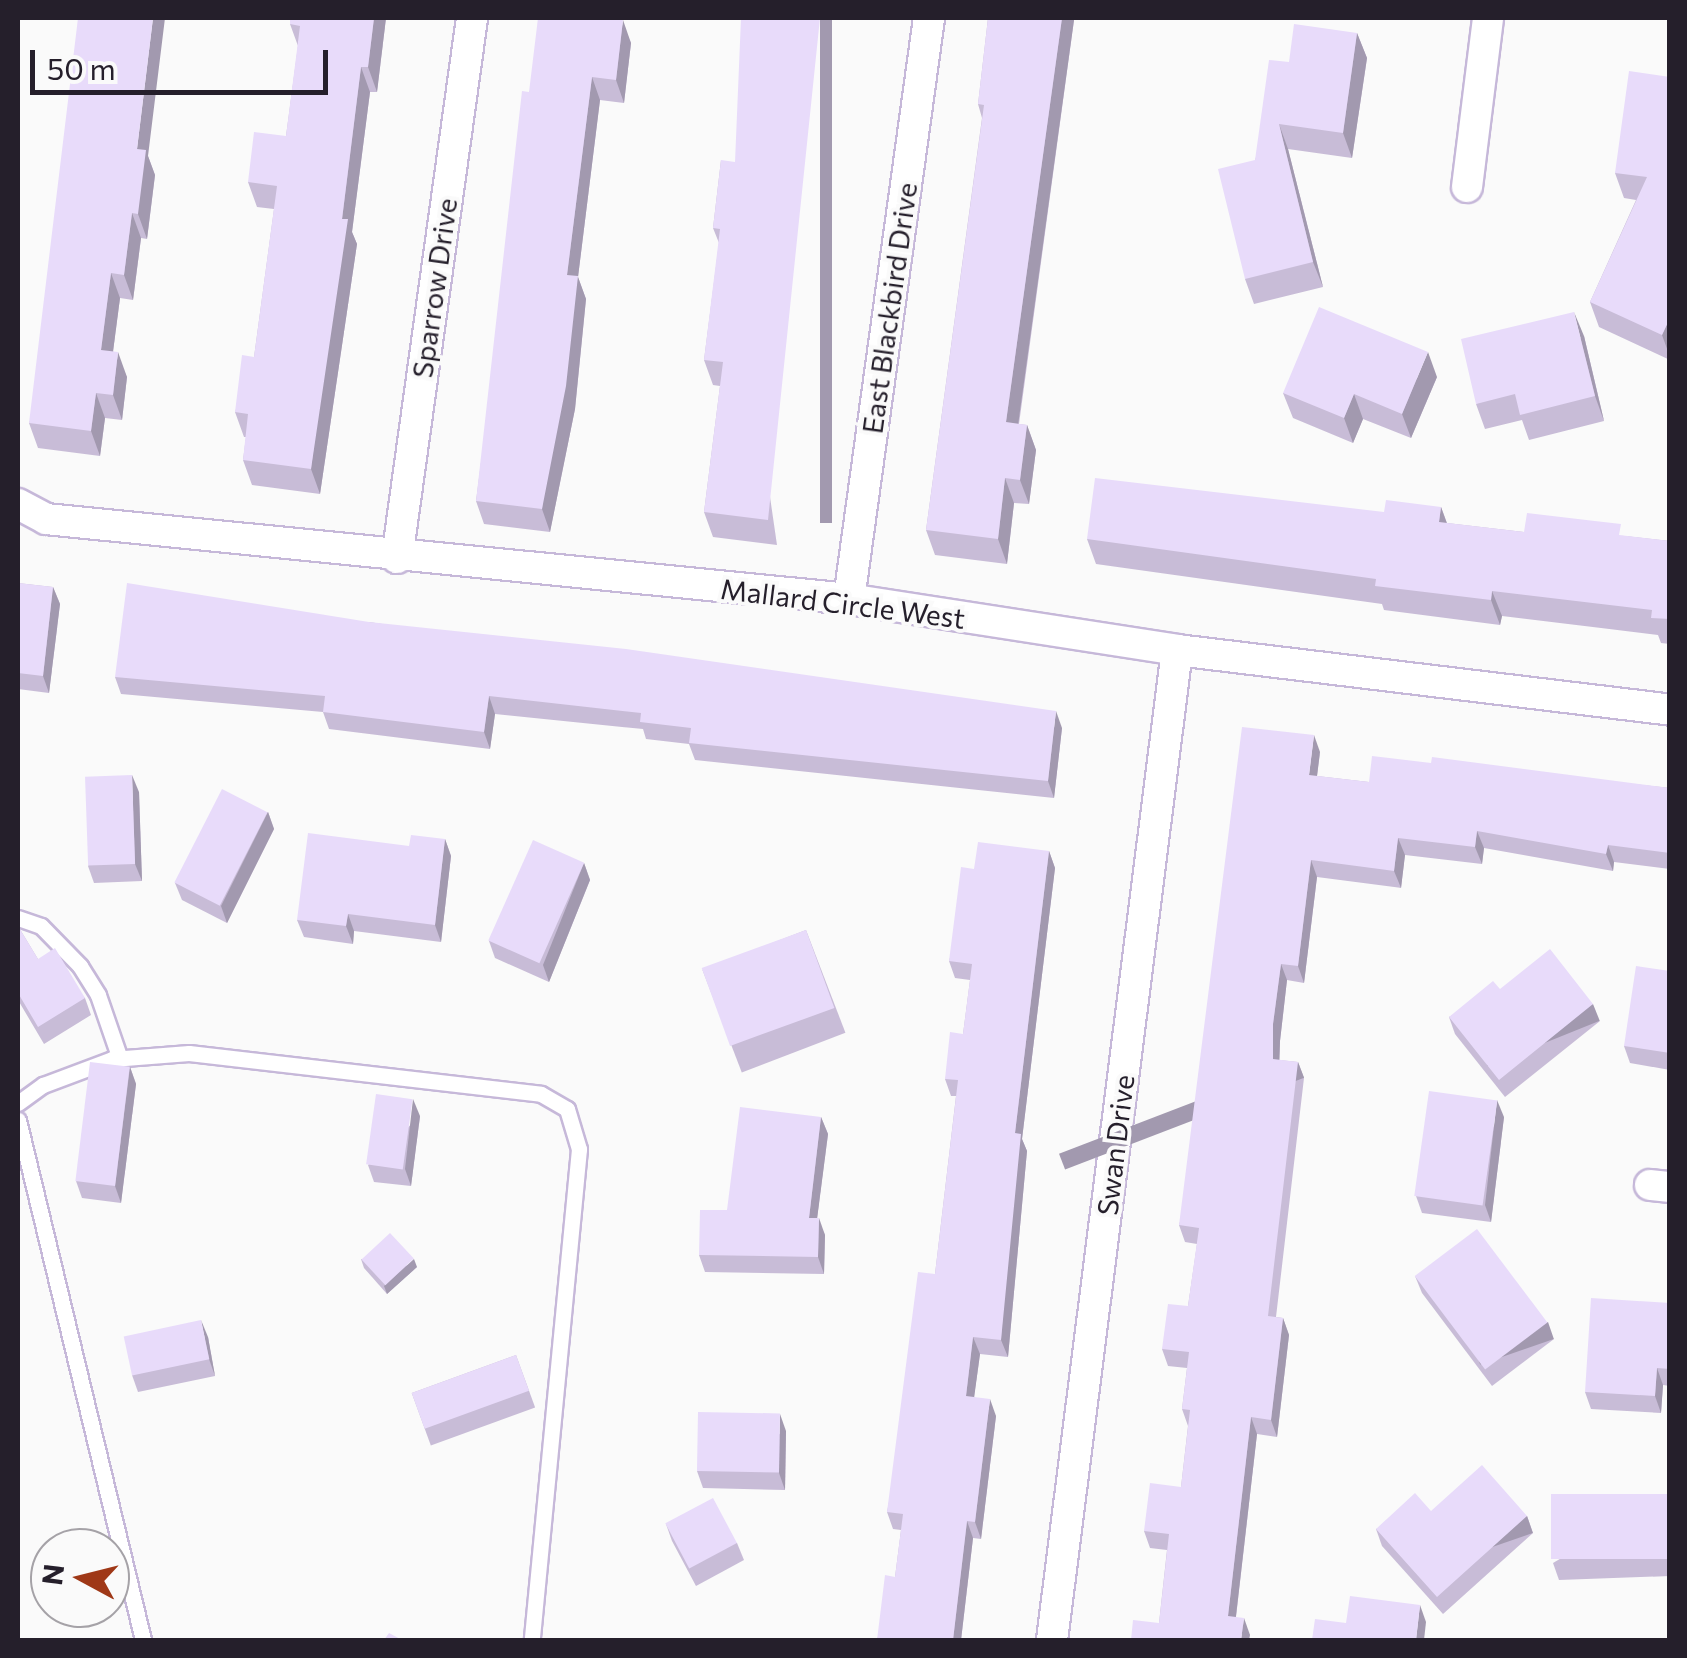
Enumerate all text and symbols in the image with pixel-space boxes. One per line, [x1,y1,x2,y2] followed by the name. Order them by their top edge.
[35,30,332,92] scale bar
[47,49,116,86] text: 50 m
[855,180,923,436] street label: East Blackbird Drive
[405,196,463,380] street label: Sparrow Drive
[719,571,967,635] street label: Mallard Circle West
[1090,1073,1140,1217] street label: Swan Drive
[30,1528,130,1628] north arrow
[34,1562,70,1587] text: N

